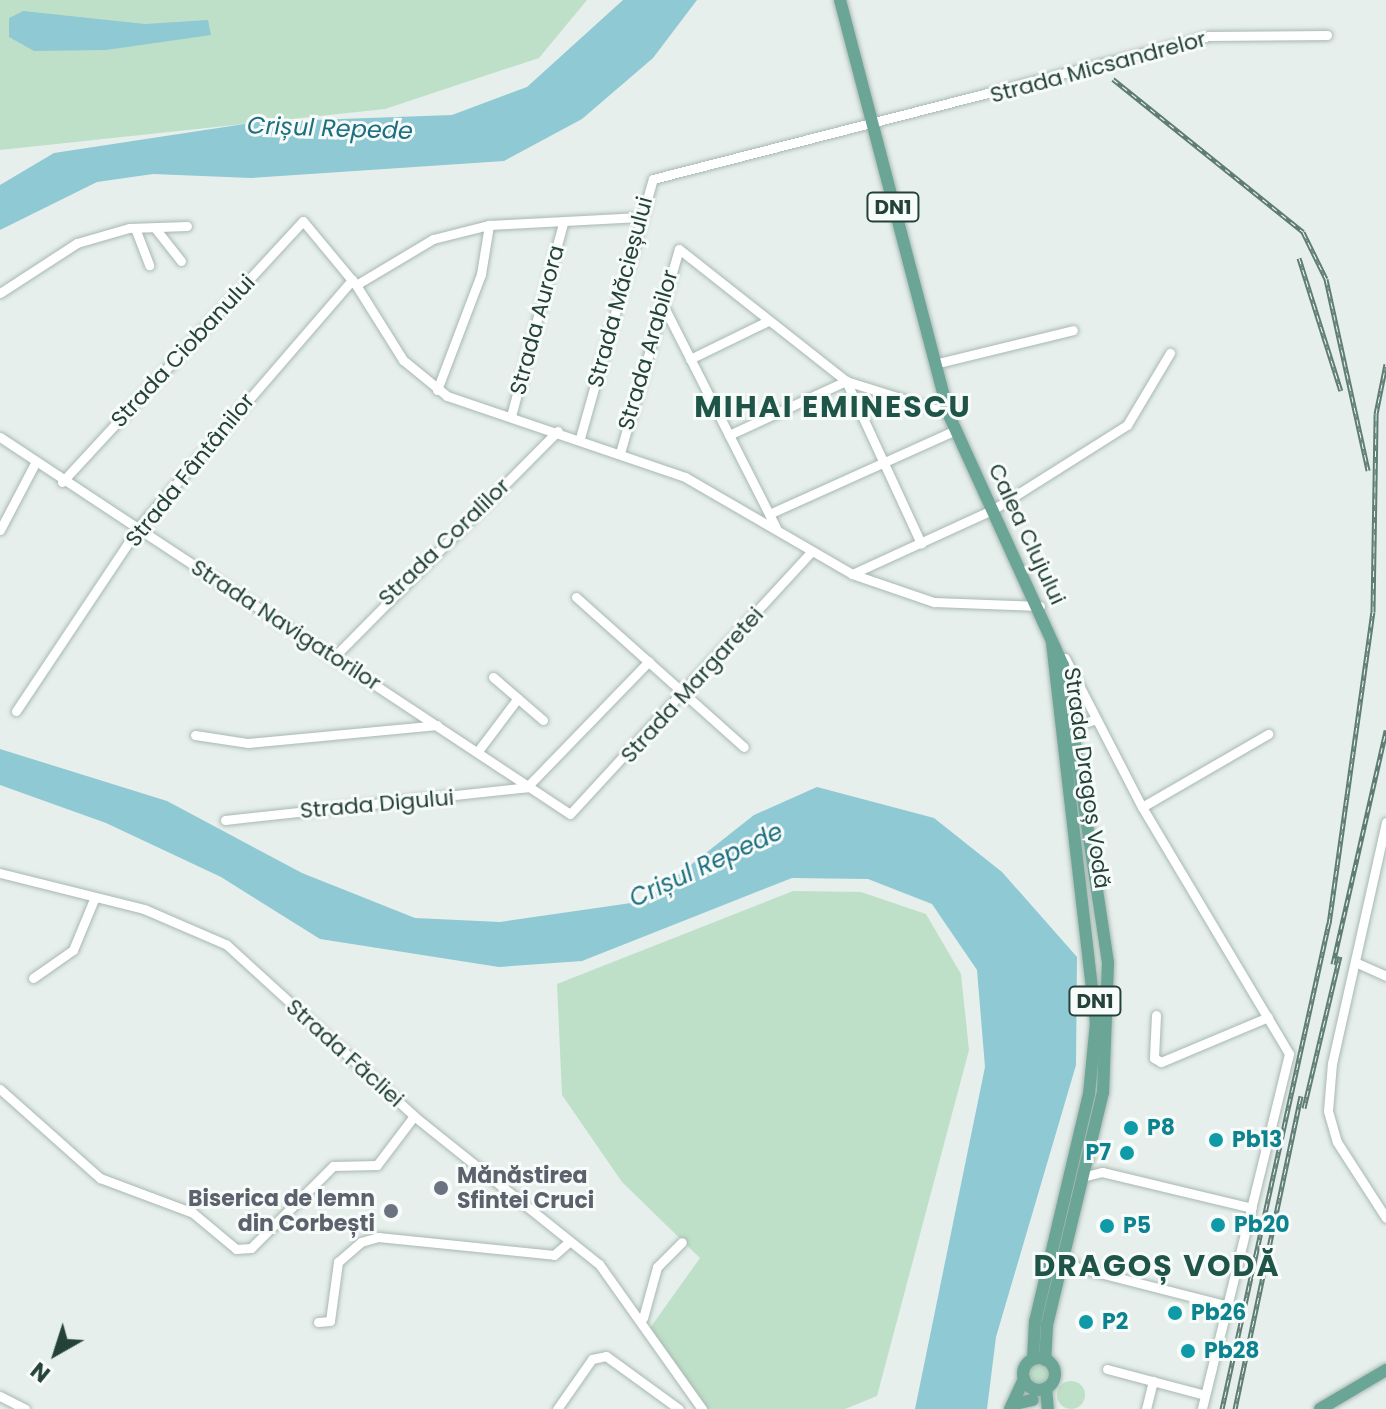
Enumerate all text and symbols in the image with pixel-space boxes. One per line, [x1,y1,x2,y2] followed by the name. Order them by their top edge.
[987,25,1209,109] street label: Strada Micsandrelor
[247,111,413,145] water label: Crișul Repede
[865,191,921,223] road number: DN1
[582,194,658,390] street label: Strada Măcieșului
[504,242,570,398] street label: Strada Aurora
[613,267,683,433] street label: Strada Arabilor
[106,269,260,433] street label: Strada Ciobanului
[120,388,260,552] street label: Strada Fântânilor
[694,389,972,425] district label: MIHAI EMINESCU
[983,459,1071,609] street label: Calea Clujului
[373,473,515,611] street label: Strada Coralilor
[186,554,386,696] street label: Strada Navigatorilor
[615,602,769,768] street label: Strada Margaretei
[1058,666,1116,890] street label: Strada Dragoș Vodă
[299,784,455,824] street label: Strada Digului
[625,817,787,913] water label: Crișul Repede
[1067,985,1123,1017] road number: DN1
[281,993,409,1113] street label: Strada Făcliei
[1147,1115,1175,1141] place label: P8
[1122,1119,1140,1137] marker: P8
[1232,1127,1282,1153] place label: Pb13
[1207,1131,1225,1149] marker: Pb13
[1086,1140,1111,1166] place label: P7
[1118,1144,1136,1162] marker: P7
[457,1162,594,1214] place label: Mănăstirea Sfintei Cruci
[432,1179,450,1197] marker: Mănăstirea Sfintei Cruci
[188,1185,375,1236] place label: Biserica de lemn din Corbești
[382,1202,400,1220] marker: Biserica de lemn din Corbești
[1234,1212,1290,1238] place label: Pb20
[1123,1213,1151,1239] place label: P5
[1209,1216,1227,1234] marker: Pb20
[1098,1217,1116,1235] marker: P5
[1033,1248,1281,1284] district label: DRAGOȘ VODĂ
[1191,1300,1246,1326] place label: Pb26
[1166,1304,1184,1322] marker: Pb26
[1102,1309,1128,1335] place label: P2
[16,1313,96,1393] north arrow
[1077,1313,1095,1331] marker: P2
[1204,1338,1259,1364] place label: Pb28
[1179,1342,1197,1360] marker: Pb28
[24,1355,57,1389] text: N

